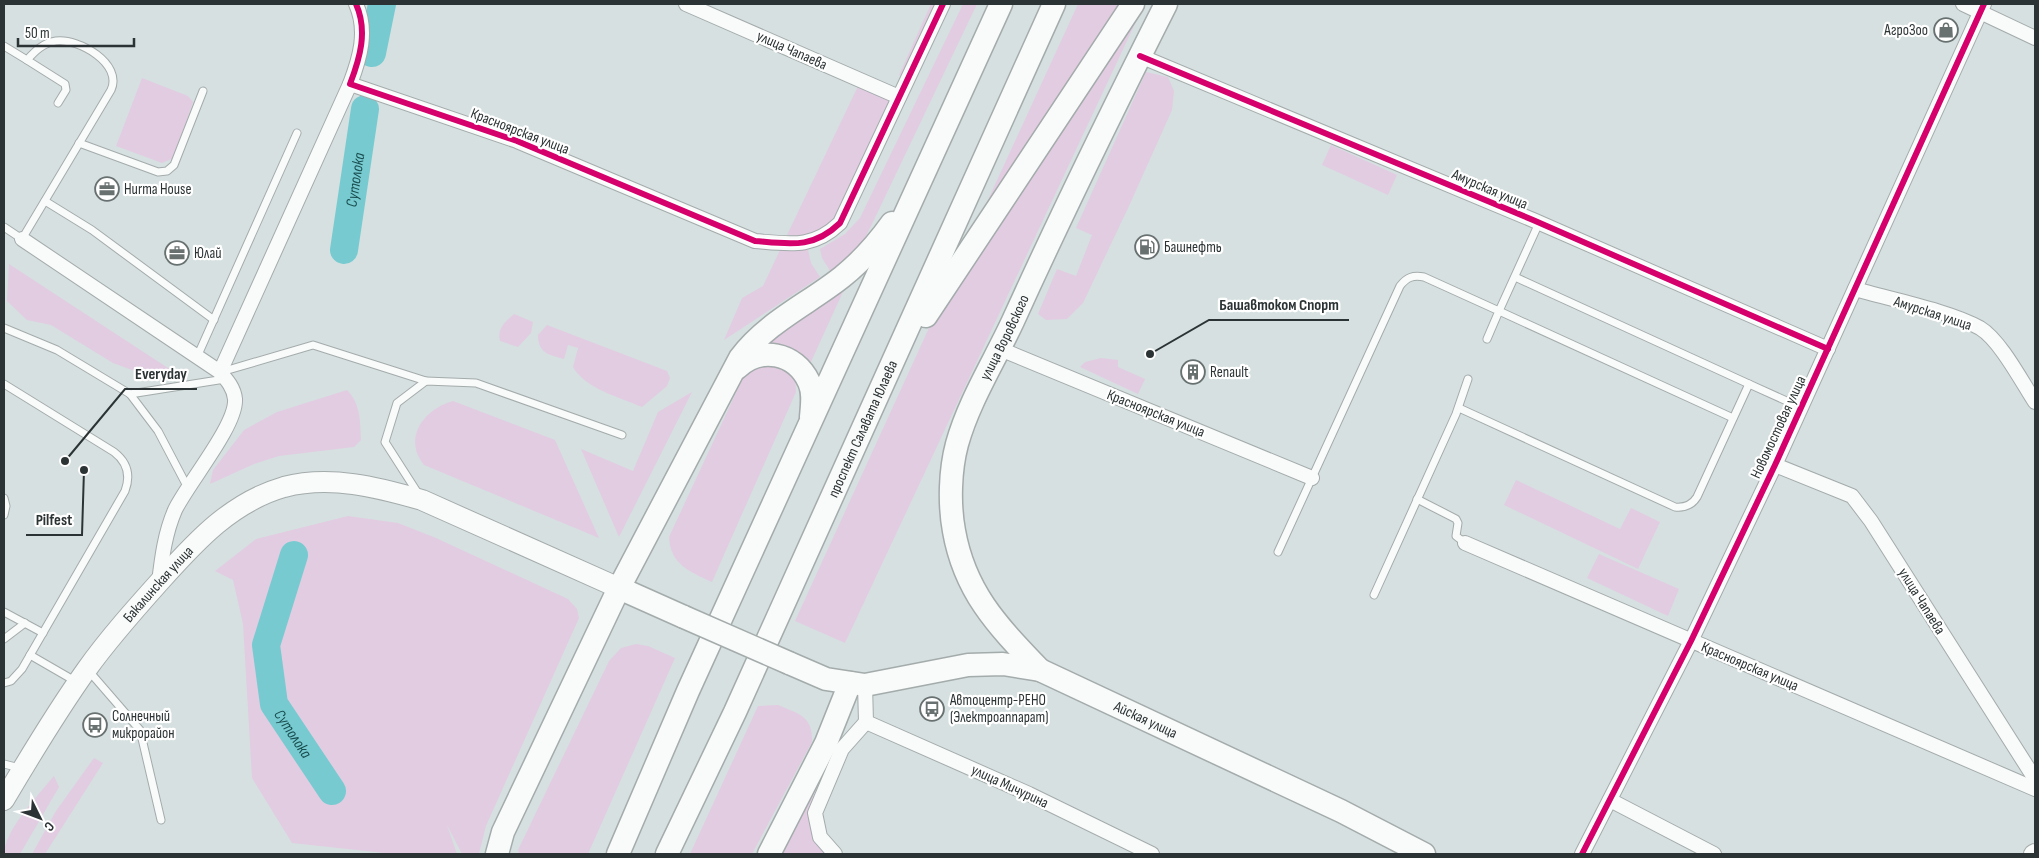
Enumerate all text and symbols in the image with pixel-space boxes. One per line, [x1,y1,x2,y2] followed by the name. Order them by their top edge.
[18,15,134,47] scale bar
[1933,17,1959,43] shop icon: АгроЗоо
[1883,21,1928,40] place label: АгроЗоо
[25,24,50,43] text: 50 m
[754,27,830,74] street label: улица Чапаева
[468,104,572,159] street label: Красноярская улица
[343,151,369,208] water label: Сутолока
[1448,165,1531,214] street label: Амурская улица
[94,176,120,202] office icon: Hurma House
[124,180,192,199] place label: Hurma House
[1134,234,1160,260] fuel station icon: Башнефть
[1164,238,1222,257] place label: Башнефть
[164,240,190,266] office icon: Юлай
[194,244,222,263] place label: Юлай
[1209,289,1349,320] callout: Башавтоком Спорт
[976,292,1034,383] street label: улица Воровского
[1891,292,1974,335] street label: Амурская улица
[1219,296,1339,315] text: Башавтоком Спорт
[824,357,902,501] street label: проспект Салавата Юлаева
[125,358,197,389] callout: Everyday
[1180,359,1206,385] building icon: Renault
[1210,363,1249,382] place label: Renault
[135,365,187,384] text: Everyday
[1746,373,1811,482] street label: Новомостовая улица
[1104,385,1208,442] street label: Красноярская улица
[26,504,82,535] callout: Pilfest
[36,511,72,530] text: Pilfest
[119,542,198,626] street label: Бакалинская улица
[1894,564,1950,638] street label: улица Чапаева
[1698,637,1802,696] street label: Красноярская улица
[949,691,1049,727] place label: Автоцентр-РЕНО (Электроаппарат)
[919,696,945,722] bus stop icon: Автоцентр-РЕНО (Электроаппарат)
[1110,697,1180,743] street label: Айская улица
[269,706,316,763] water label: Сутолока
[112,707,174,743] place label: Солнечный микрорайон
[82,712,108,738] bus stop icon: Солнечный микрорайон
[968,760,1052,813] street label: улица Мичурина
[15,793,65,843] north arrow
[41,818,58,835] text: С

